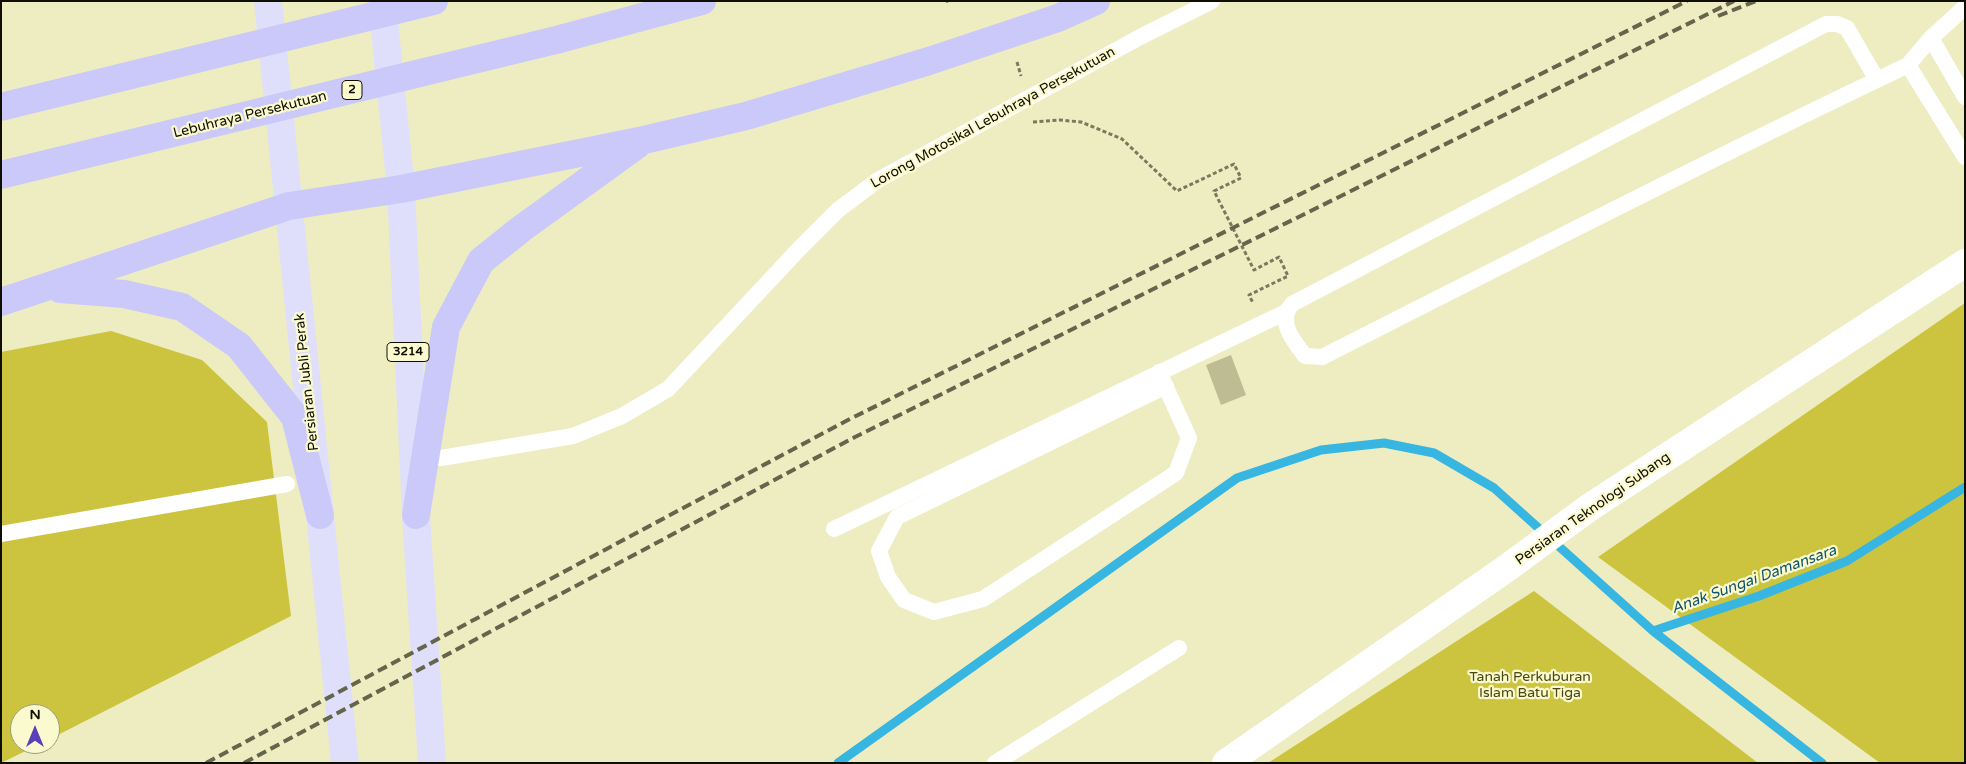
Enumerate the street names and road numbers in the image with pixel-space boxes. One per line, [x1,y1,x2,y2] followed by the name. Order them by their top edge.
[868,44,1118,192] street label: Lorong Motosikal Lebuhraya Persekutuan
[342,80,362,100] road number: 2
[172,88,328,142] street label: Lebuhraya Persekutuan
[291,312,323,452] street label: Persiaran Jubli Perak
[387,342,429,362] road number: 3214
[1512,449,1674,569] street label: Persiaran Teknologi Subang

